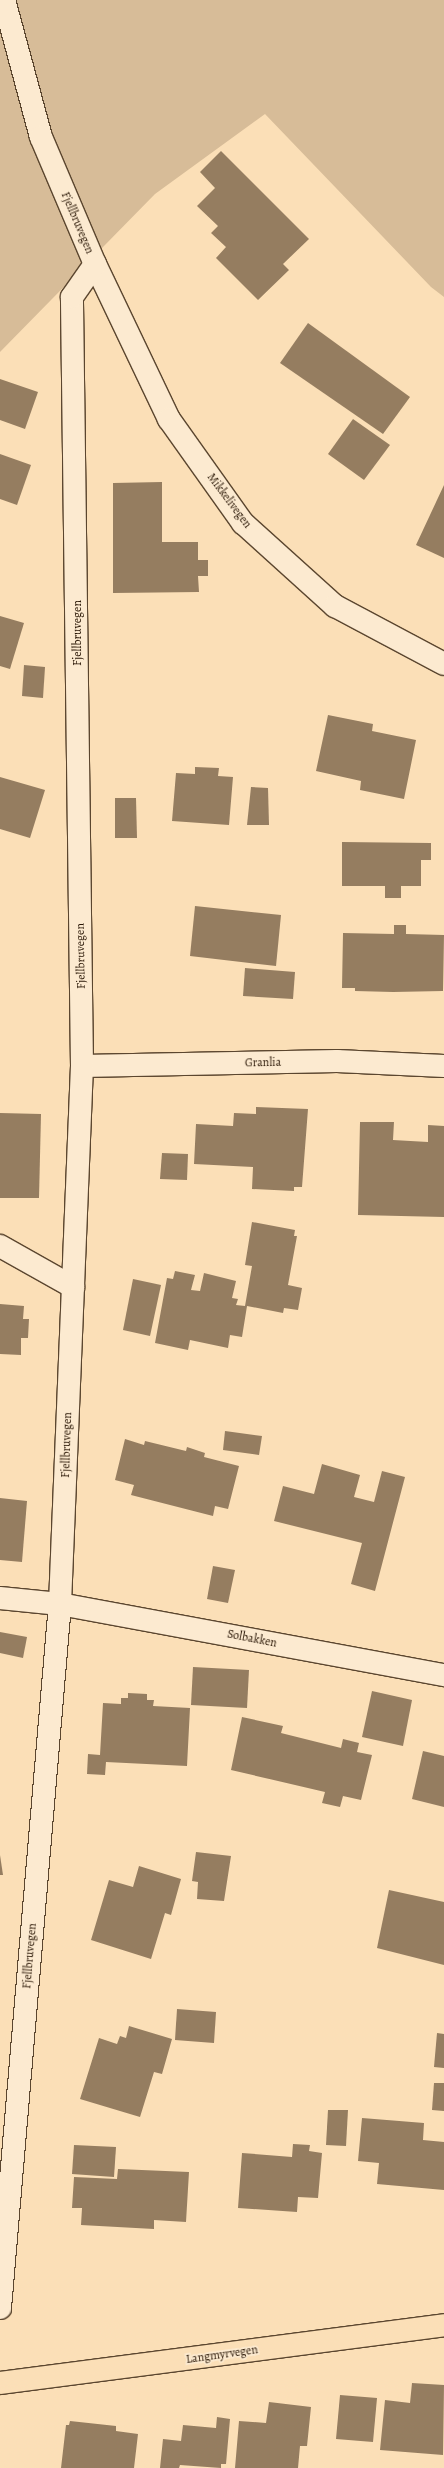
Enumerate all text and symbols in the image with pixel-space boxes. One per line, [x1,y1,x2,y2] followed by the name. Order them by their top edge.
[57,190,97,256] street label: Fjellbruvegen
[204,471,254,531] street label: Mikkelivegen
[71,600,85,666] street label: Fjellbruvegen
[73,923,89,989] street label: Fjellbruvegen
[245,1055,281,1071] street label: Granlia
[59,1412,75,1478] street label: Fjellbruvegen
[226,1627,278,1651] street label: Solbakken
[20,1923,40,1989] street label: Fjellbruvegen
[185,2343,259,2367] street label: Langmyrvegen

